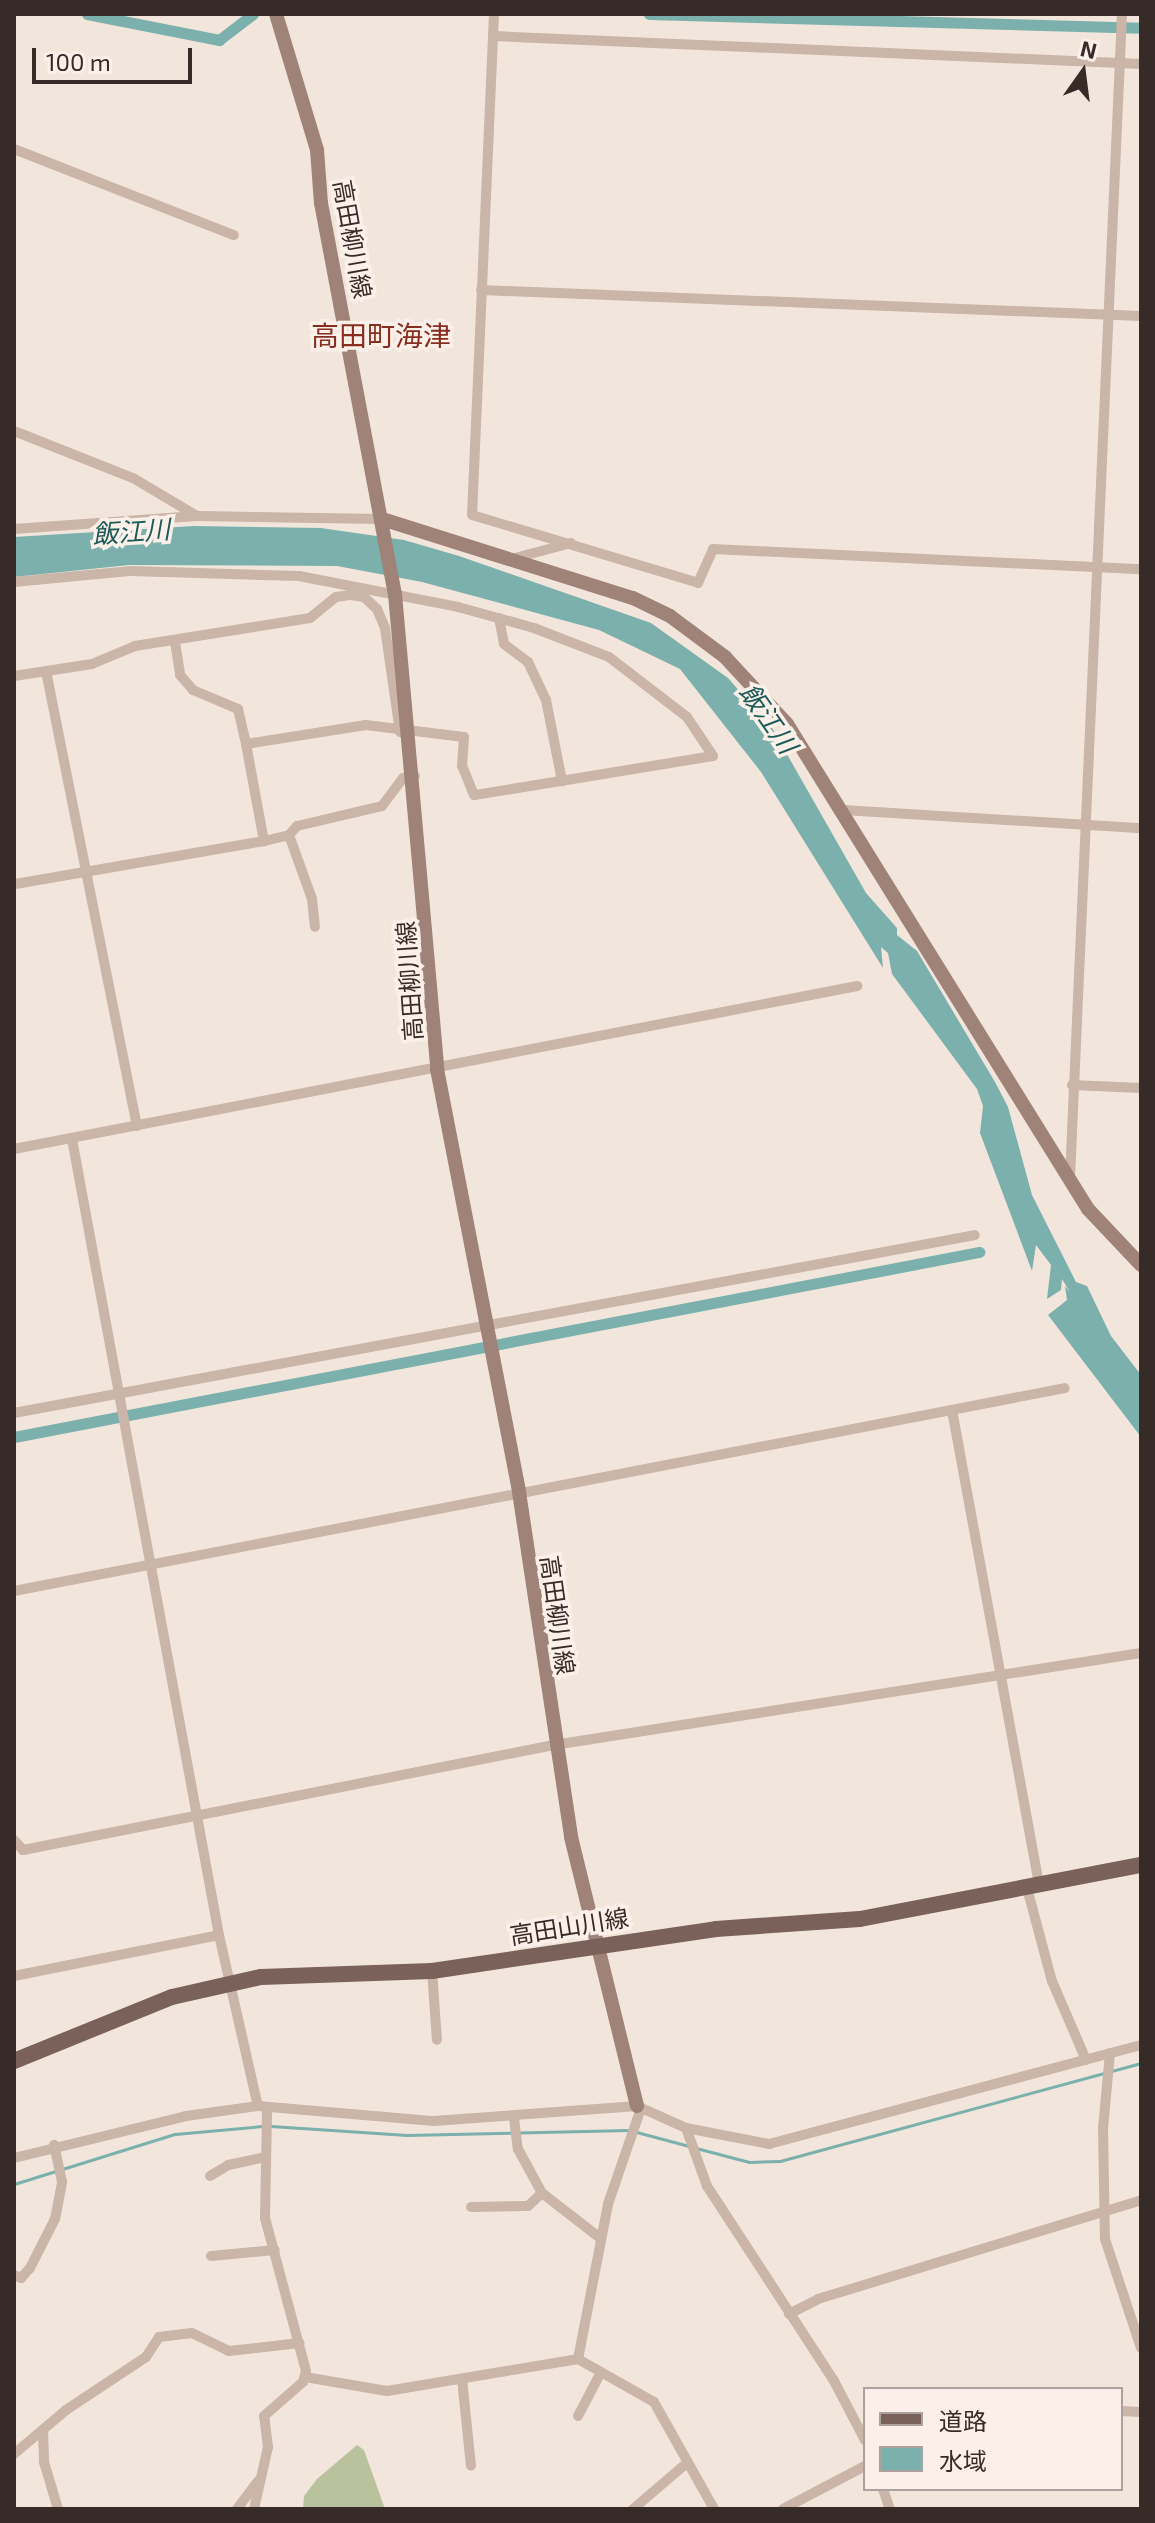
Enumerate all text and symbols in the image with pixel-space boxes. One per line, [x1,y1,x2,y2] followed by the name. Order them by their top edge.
[36,32,196,82] scale bar
[1043,32,1123,112] north arrow
[1078,34,1100,63] text: N
[46,47,111,76] text: 100 m
[328,177,378,301] street label: 高田柳川線
[311,318,451,352] district label: 高田町海津
[91,513,171,549] water label: 飯江川
[734,677,804,759] water label: 飯江川
[390,920,428,1042] street label: 高田柳川線
[535,1554,581,1676] street label: 高田柳川線
[507,1902,631,1950] street label: 高田山川線
[863,2387,1123,2491] legend
[939,2406,987,2435] text: 道路
[939,2446,987,2475] text: 水域

